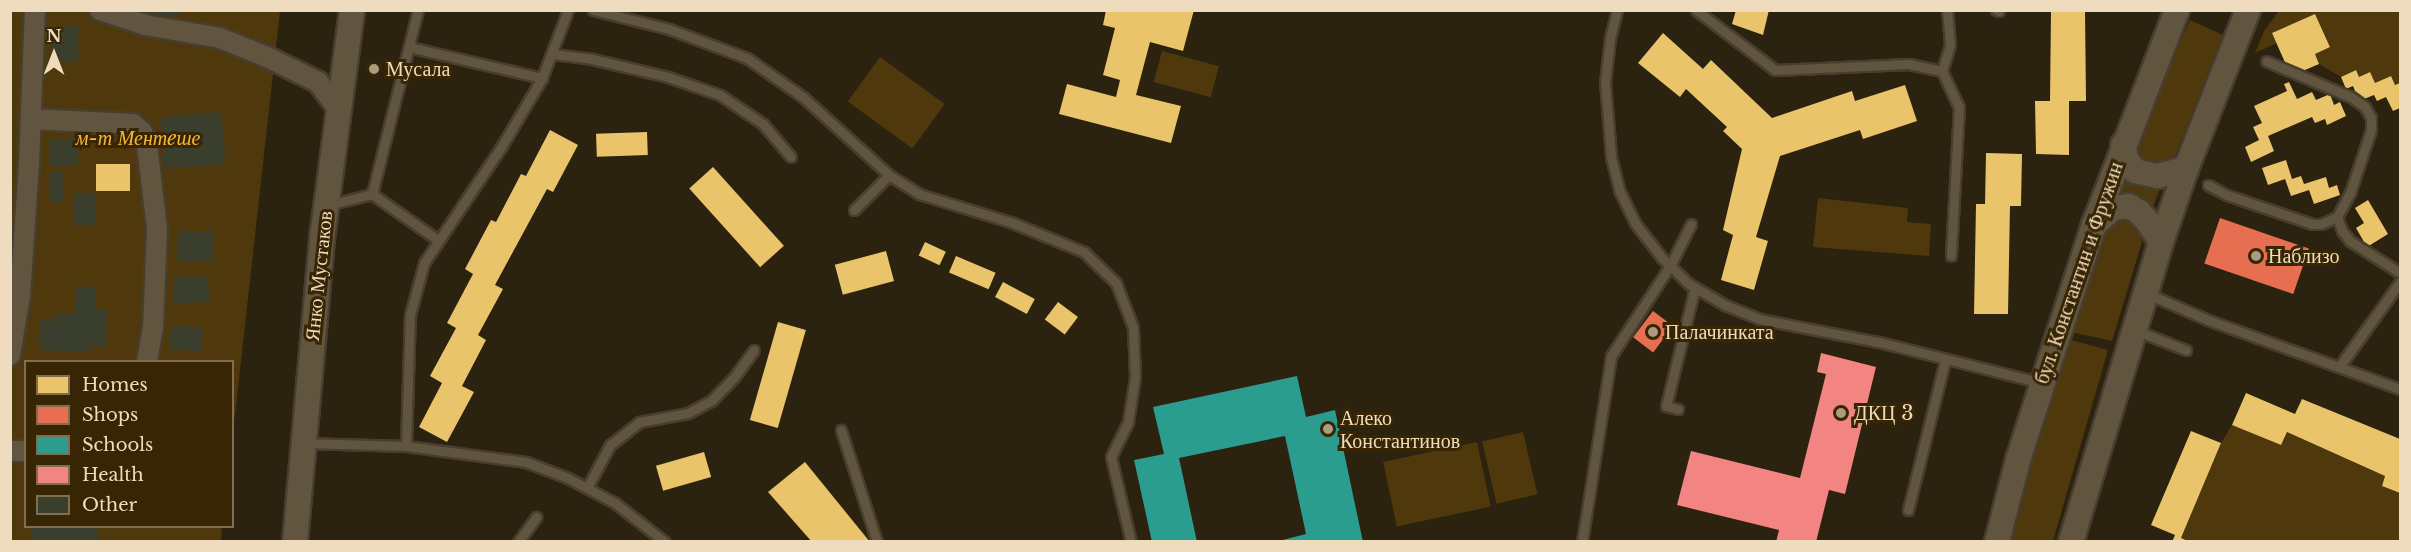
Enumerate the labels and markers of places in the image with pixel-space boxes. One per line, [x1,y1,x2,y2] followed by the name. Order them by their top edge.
[386,57,450,81] place label: Мусала
[367,62,381,76] marker: Мусала
[2268,244,2339,268] place label: Наблизо
[2249,249,2263,263] marker: Наблизо
[1665,320,1774,344] place label: Палачинката
[1646,325,1660,339] marker: Палачинката
[1854,401,1913,425] place label: ДКЦ 3
[1832,404,1850,422] marker: ДКЦ 3
[1340,406,1460,453] place label: Алеко Константинов
[1321,422,1335,436] marker: Алеко Константинов

